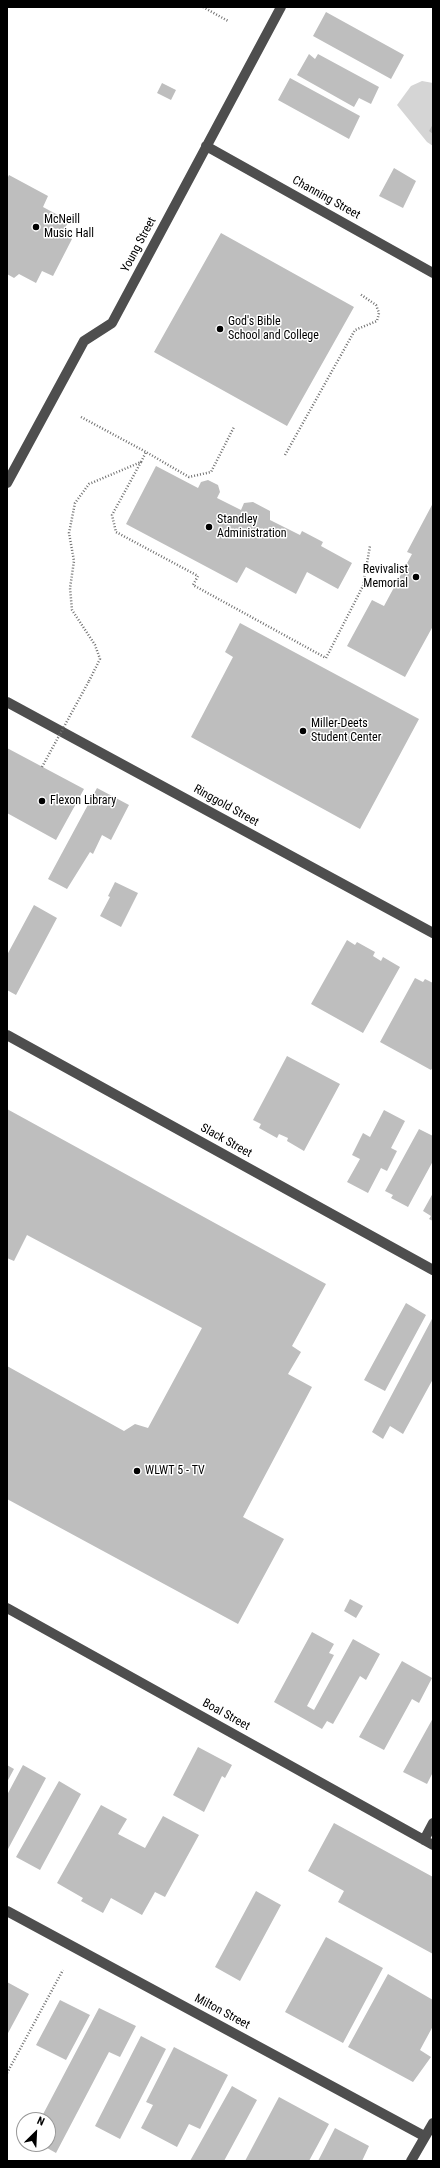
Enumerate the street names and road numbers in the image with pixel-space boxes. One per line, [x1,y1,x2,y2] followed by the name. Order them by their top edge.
[290,173,362,223] street label: Channing Street
[118,215,160,275] street label: Young Street
[191,782,261,830] street label: Ringgold Street
[198,1121,254,1161] street label: Slack Street
[200,1696,252,1734] street label: Boal Street
[192,1991,252,2033] street label: Milton Street

